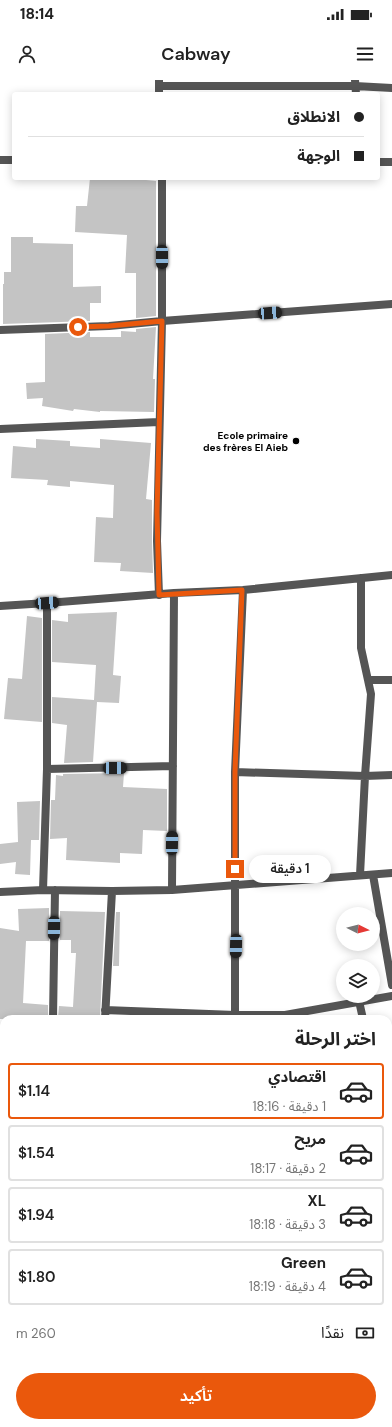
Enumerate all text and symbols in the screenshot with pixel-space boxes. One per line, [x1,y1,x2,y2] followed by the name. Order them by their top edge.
[20,4,54,24] text: 18:14
[161,42,231,66] text: Cabway
[16,43,38,65] icon: person
[354,43,376,65] icon: menu
[288,107,340,127] text: الانطلاق
[297,146,340,166] text: الوجهة
[156,245,168,269] car
[258,306,282,320] car
[69,318,87,336] route start
[203,429,288,454] place label: Ecole primaire des frères El Aieb
[291,436,301,446] marker: Ecole primaire des frères El Aieb
[35,596,59,610] car
[103,762,127,774] car
[166,831,178,855] car
[249,855,331,883] callout: 1 دقيقة
[226,860,244,878] route end
[270,860,310,877] text: 1 دقيقة
[336,907,380,951] north arrow
[336,907,380,1003] map controls
[48,916,60,940] car
[230,934,242,958] car
[336,959,380,1003] button: layers
[295,1027,376,1051] text: اختر الرحلة
[268,1067,326,1087] text: اقتصادي
[338,1073,374,1109] icon: car
[18,1081,50,1101] text: $1.14
[253,1098,326,1115] text: 1 دقيقة · 18:16
[294,1129,326,1149] text: مريح
[338,1135,374,1171] icon: car
[18,1143,55,1163] text: $1.54
[250,1160,326,1177] text: 2 دقيقة · 18:17
[308,1191,326,1211] text: XL
[338,1197,374,1233] icon: car
[18,1205,54,1225] text: $1.94
[249,1216,326,1233] text: 3 دقيقة · 18:18
[281,1253,326,1273] text: Green
[338,1259,374,1295] icon: car
[18,1267,56,1287] text: $1.80
[249,1278,326,1295] text: 4 دقيقة · 18:19
[354,1322,376,1344] icon: cash
[321,1323,344,1343] text: نقدًا
[16,1325,56,1342] text: 260 m
[16,1373,376,1419] button: تأكيد

